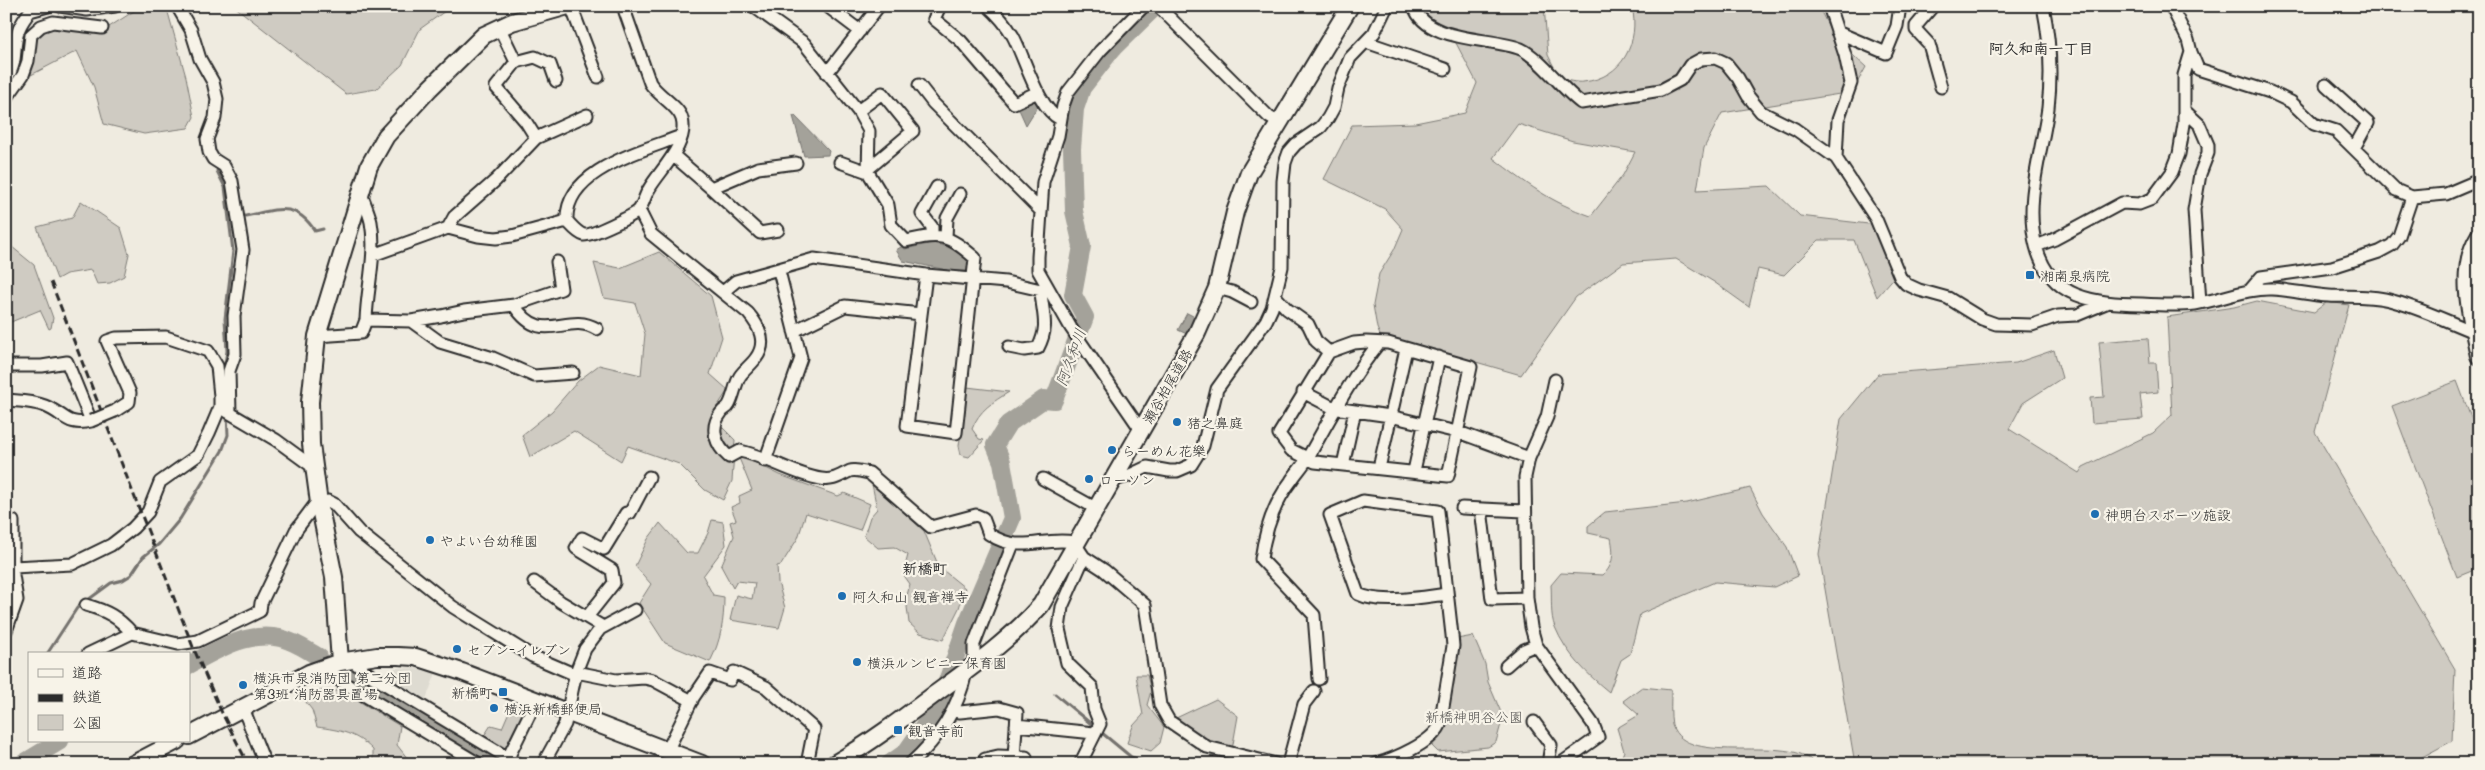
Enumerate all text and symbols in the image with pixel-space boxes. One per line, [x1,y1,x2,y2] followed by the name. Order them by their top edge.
[1988,38,2094,58] district label: 阿久和南一丁目
[2040,266,2110,285] place label: 湘南泉病院
[2024,269,2036,281] marker: 湘南泉病院
[1050,325,1090,389] water label: 阿久和川
[1138,345,1196,427] street label: 瀬谷柏尾道路
[1187,413,1243,432] place label: 猪之鼻庭
[1171,416,1183,428] marker: 猪之鼻庭
[1122,441,1206,460] place label: らーめん花樂
[1106,444,1118,456] marker: らーめん花樂
[1099,470,1155,489] place label: ローソン
[1083,473,1095,485] marker: ローソン
[2105,505,2231,524] place label: 神明台スポーツ施設
[2089,508,2101,520] marker: 神明台スポーツ施設
[440,531,538,550] place label: やよい台幼稚園
[424,534,436,546] marker: やよい台幼稚園
[902,558,948,578] district label: 新橋町
[852,587,968,606] place label: 阿久和山 観音禅寺
[836,590,848,602] marker: 阿久和山 観音禅寺
[467,640,571,659] place label: セブン-イレブン
[451,643,463,655] marker: セブン-イレブン
[28,652,190,742] legend
[867,653,1007,672] place label: 横浜ルンビニー保育園
[851,656,863,668] marker: 横浜ルンビニー保育園
[72,662,102,682] text: 道路
[253,668,411,703] place label: 横浜市泉消防団 第二分団 第3班 消防器具置場
[237,679,249,691] marker: 横浜市泉消防団 第二分団 第3班 消防器具置場
[451,683,493,702] place label: 新橋町
[72,686,102,706] text: 鉄道
[497,686,509,698] marker: 新橋町
[504,699,602,718] place label: 横浜新橋郵便局
[488,702,500,714] marker: 横浜新橋郵便局
[1425,707,1523,726] park label: 新橋神明谷公園
[72,712,102,732] text: 公園
[908,721,964,740] place label: 観音寺前
[892,724,904,736] marker: 観音寺前

